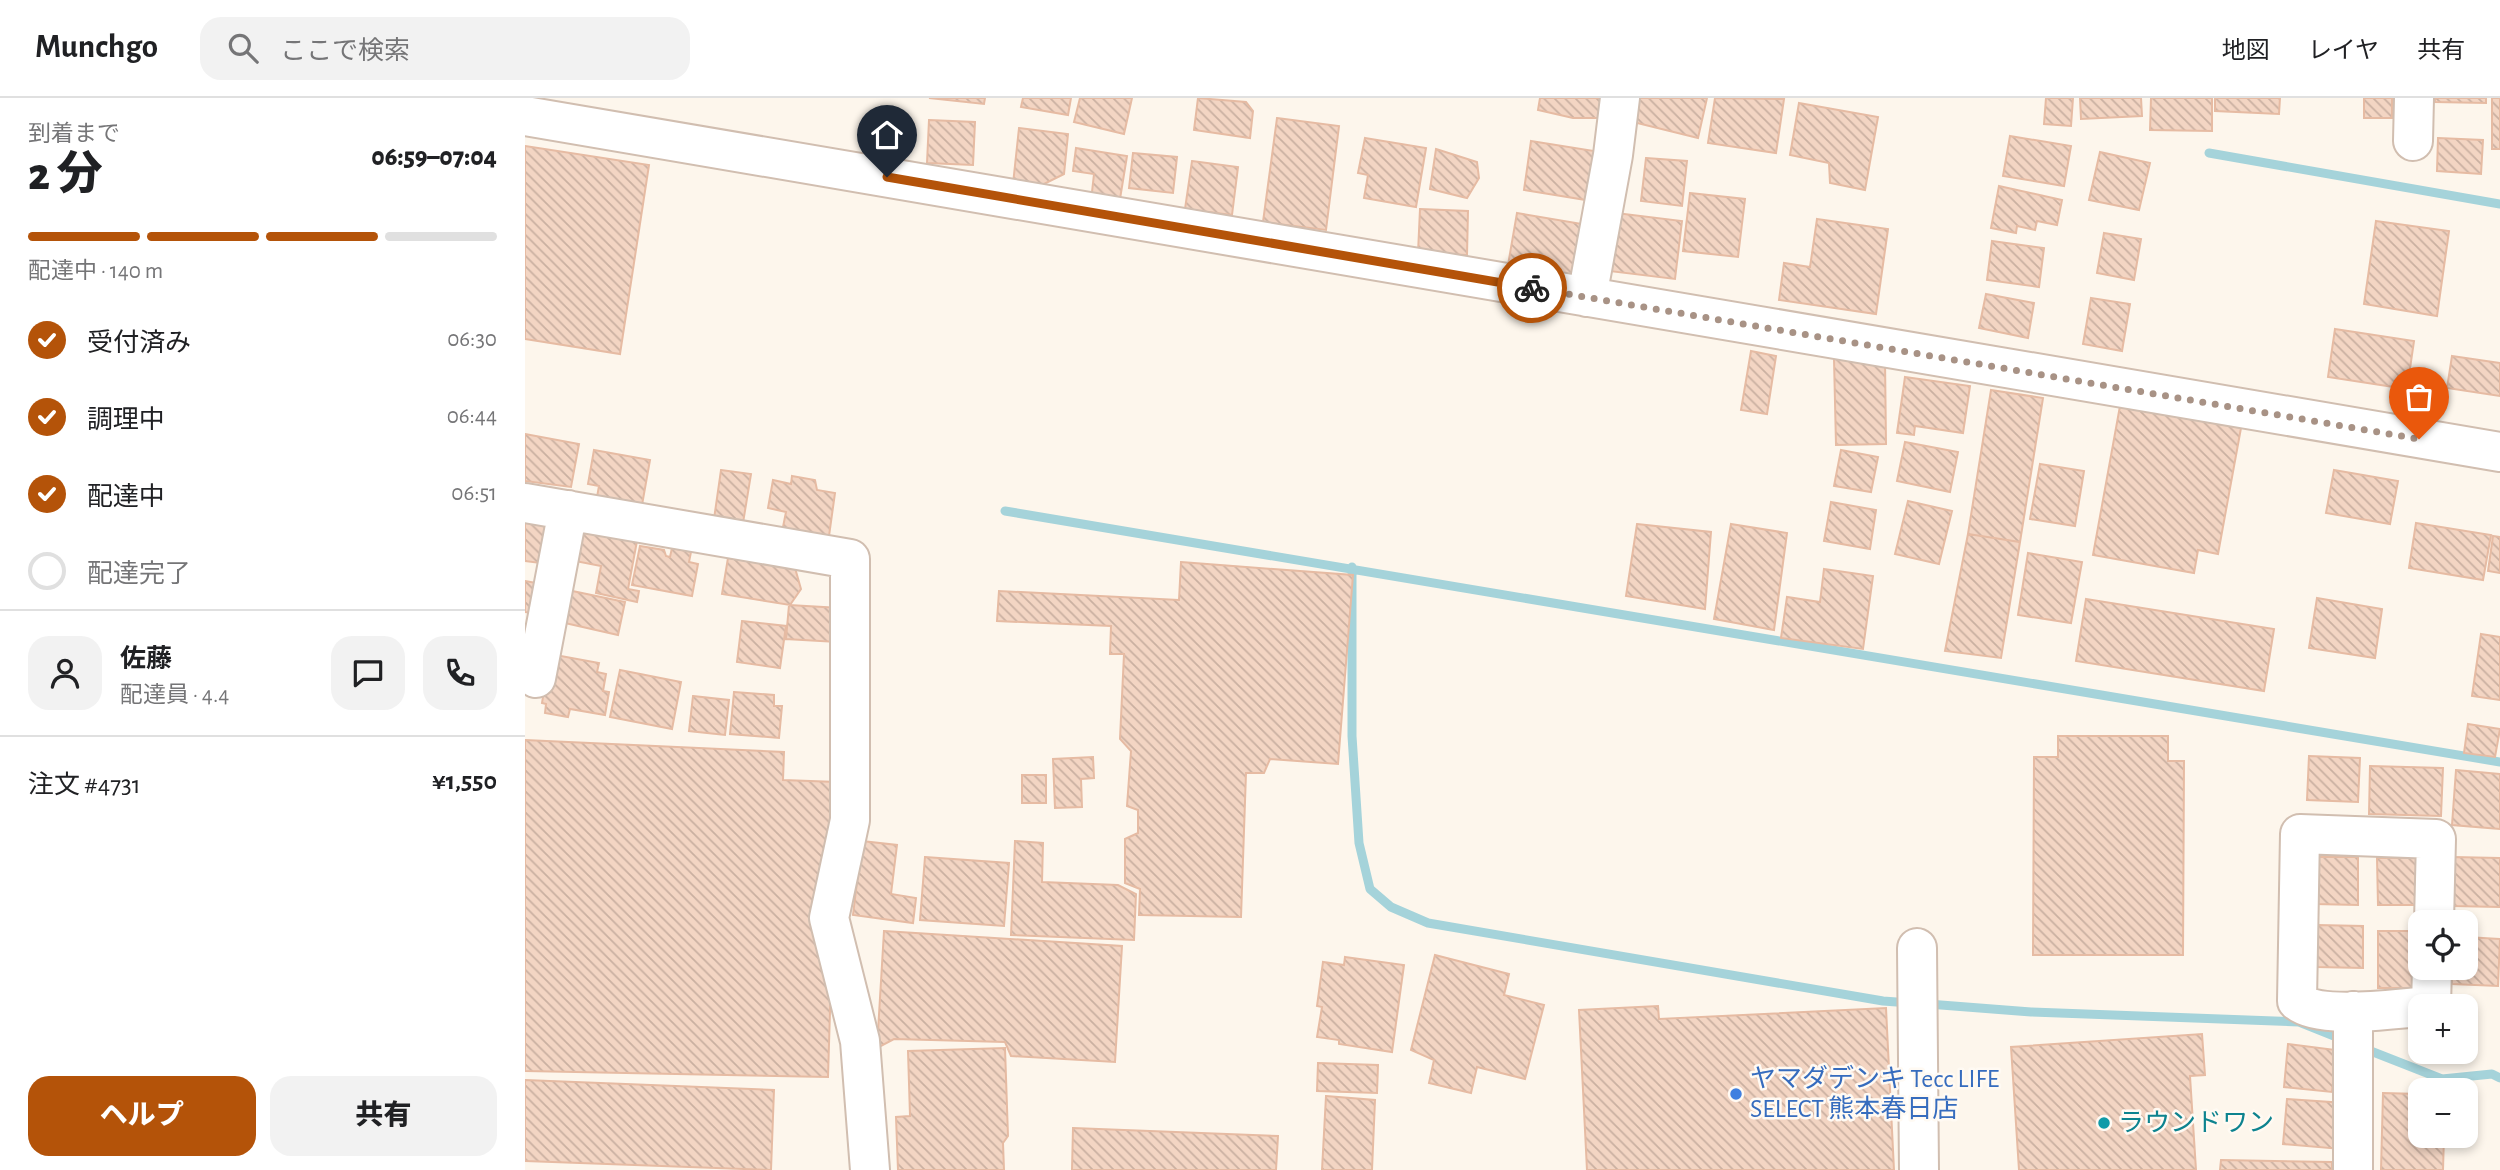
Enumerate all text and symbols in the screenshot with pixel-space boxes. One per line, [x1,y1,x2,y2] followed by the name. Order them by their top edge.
[200,17,690,80] search box
[224,29,262,67] icon: search
[35,31,158,64] text: Munchgo
[280,38,410,64] text: ここで検索
[2222,39,2270,63] text: 地図
[2308,39,2379,63] text: レイヤ
[2417,39,2465,63] text: 共有
[857,105,917,177] pin
[868,116,906,154] icon: home
[28,123,120,146] text: 到着まで
[371,144,497,170] text: 06:59–07:04
[28,152,103,198] text: 2 分
[1497,253,1567,323] courier
[28,260,163,283] text: 配達中 · 140 m
[1513,269,1551,307] icon: bike
[28,321,66,359] icon: check
[447,328,497,351] text: 06:30
[87,330,191,356] text: 受付済み
[2389,367,2449,439] pin
[2400,378,2438,416] icon: bag
[28,398,66,436] icon: check
[447,405,497,428] text: 06:44
[87,407,165,433] text: 調理中
[28,475,66,513] icon: check
[451,482,497,505] text: 06:51
[87,484,165,510] text: 配達中
[87,561,191,587] text: 配達完了
[28,636,102,710] button: person
[331,636,405,710] button: chat
[423,636,497,710] button: phone
[120,646,172,672] text: 佐藤
[120,684,229,707] text: 配達員 · 4.4
[432,768,497,794] text: ¥1,550
[28,772,141,798] text: 注文 #4731
[2408,910,2478,1148] map controls
[2408,910,2478,980] button: locate
[2408,994,2478,1064] button: +
[1750,1064,1999,1122] place label: ヤマダデンキ Tecc LIFE SELECT 熊本春日店
[28,1076,256,1156] button: ヘルプ
[270,1076,497,1156] button: 共有
[2408,1078,2478,1148] button: −
[1728,1086,1744,1102] marker: ヤマダデンキ Tecc LIFE SELECT 熊本春日店
[2118,1110,2274,1136] place label: ラウンドワン
[2096,1115,2112,1131] marker: ラウンドワン

